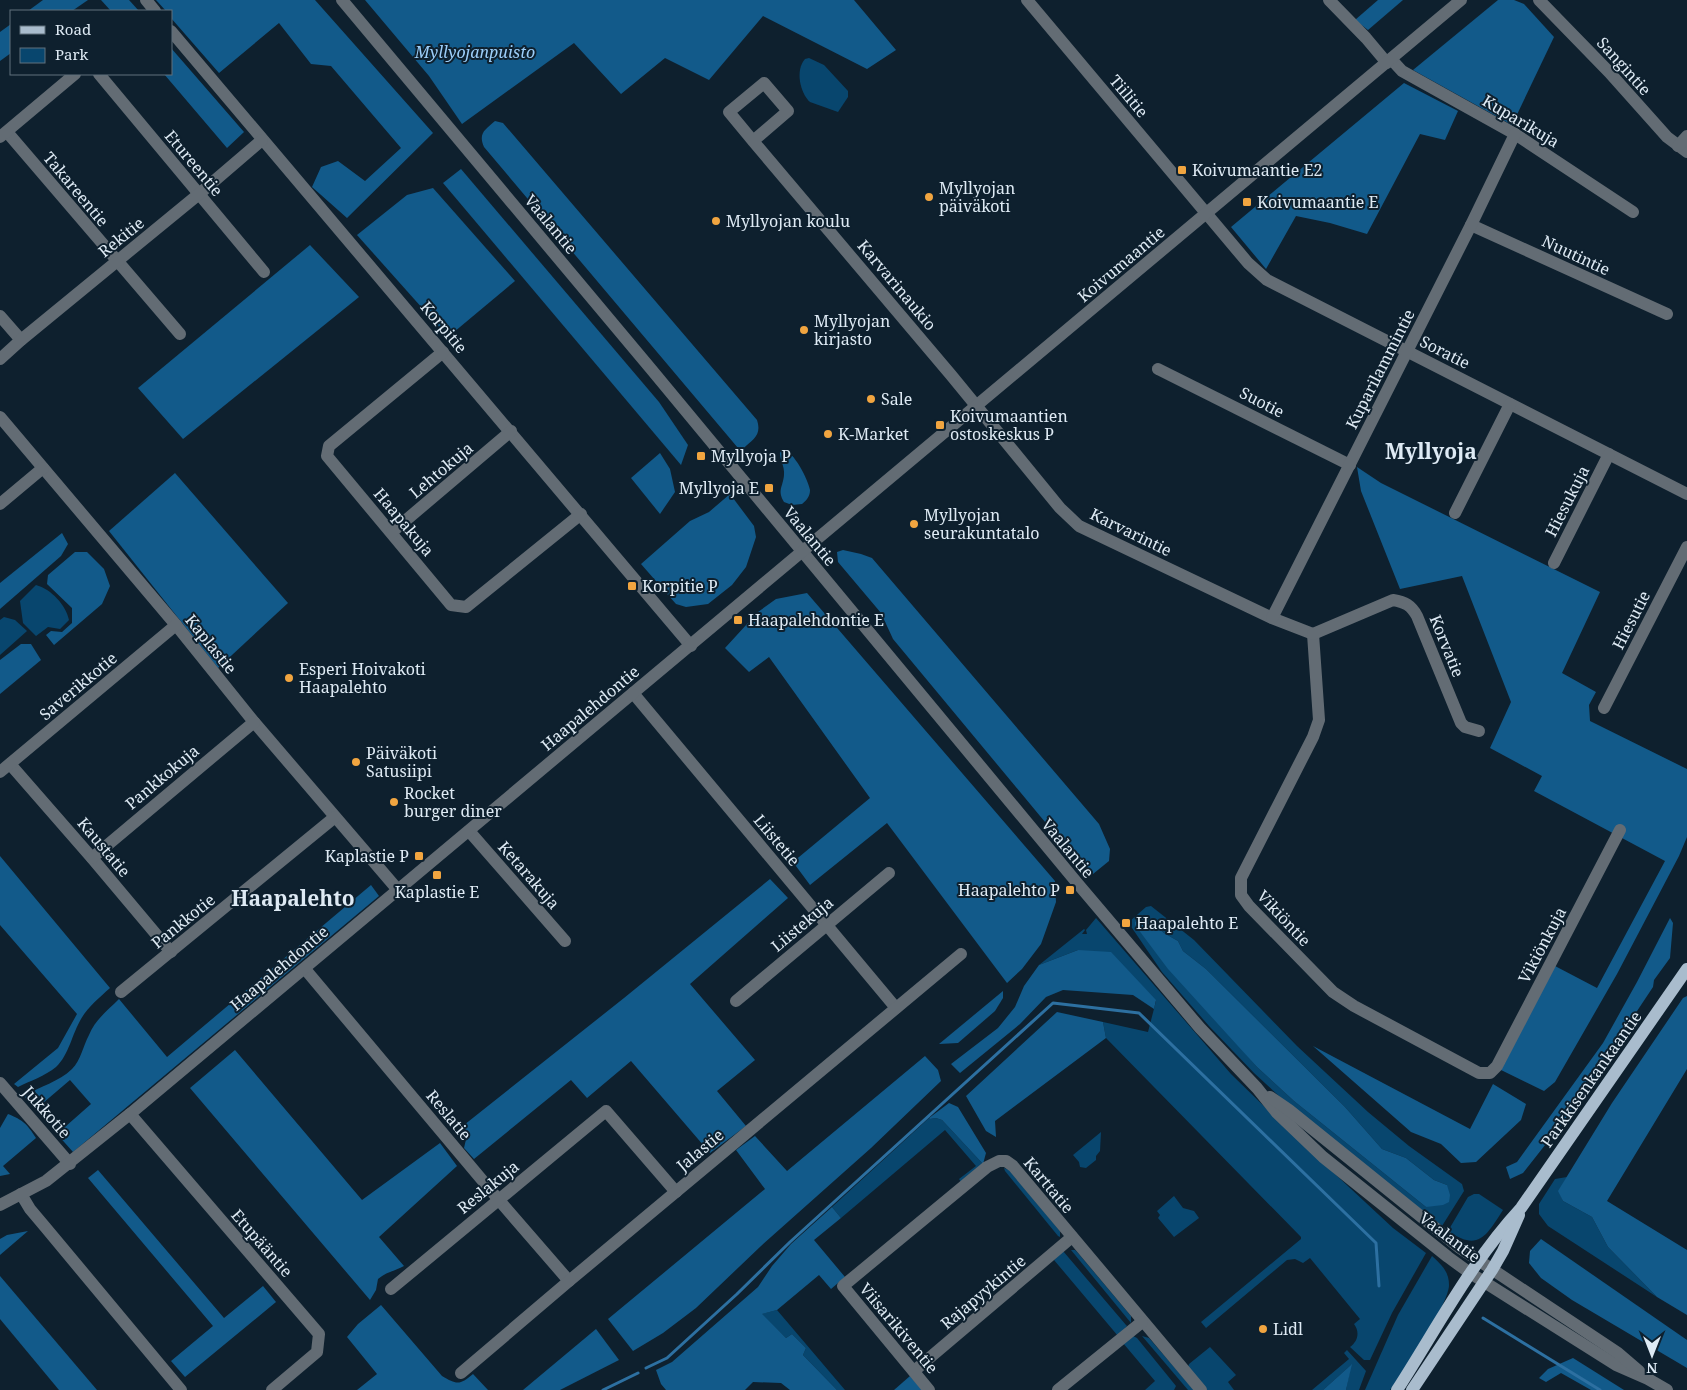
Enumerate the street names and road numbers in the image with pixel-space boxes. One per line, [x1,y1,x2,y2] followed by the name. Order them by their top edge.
[1592,32,1656,100] street label: Sangintie
[1105,70,1153,122] street label: Tiilitie
[1479,89,1563,153] street label: Kuparikuja
[160,125,228,201] street label: Etureentie
[38,147,114,231] street label: Takareentie
[520,190,582,258] street label: Vaalantie
[94,212,148,262] street label: Rekitie
[1073,221,1169,307] street label: Koivumaantie
[1538,230,1614,280] street label: Nuutintie
[853,235,941,335] street label: Karvarinaukio
[416,296,472,358] street label: Korpitie
[1340,305,1420,433] street label: Kuparilammintie
[1416,330,1474,374] street label: Soratie
[1236,381,1288,423] street label: Suotie
[404,437,478,503] street label: Lehtokuja
[1540,462,1594,540] street label: Hiesukuja
[369,483,439,561] street label: Haapakuja
[779,502,841,570] street label: Vaalantie
[1086,503,1176,561] street label: Karvarintie
[1607,587,1655,653] street label: Hiesutie
[180,610,242,678] street label: Kaplastie
[1425,612,1469,680] street label: Korvatie
[34,647,122,725] street label: Saverikkotie
[536,660,644,756] street label: Haapalehdontie
[120,740,204,814] street label: Pankkokuja
[749,810,805,870] street label: Liistetie
[73,813,135,881] street label: Kaustatie
[1037,814,1099,882] street label: Vaalantie
[493,836,565,914] street label: Ketarakuja
[1252,885,1316,951] street label: Vikiöntie
[147,889,219,953] street label: Pankkotie
[766,891,838,957] street label: Liistekuja
[1513,903,1571,987] street label: Vikiönkuja
[225,920,333,1016] street label: Haapalehdontie
[1536,1006,1646,1152] street label: Parkkisenkankaantie
[17,1080,76,1143] street label: Jukkotie
[421,1085,477,1145] street label: Reslatie
[671,1124,728,1177] street label: Jalastie
[1019,1152,1079,1218] street label: Karttatie
[452,1155,524,1219] street label: Reslakuja
[226,1204,298,1282] street label: Etupääntie
[1415,1207,1485,1267] street label: Vaalantie
[936,1250,1030,1334] street label: Rajapyykintie
[855,1278,943,1378] street label: Viisarikiventie

